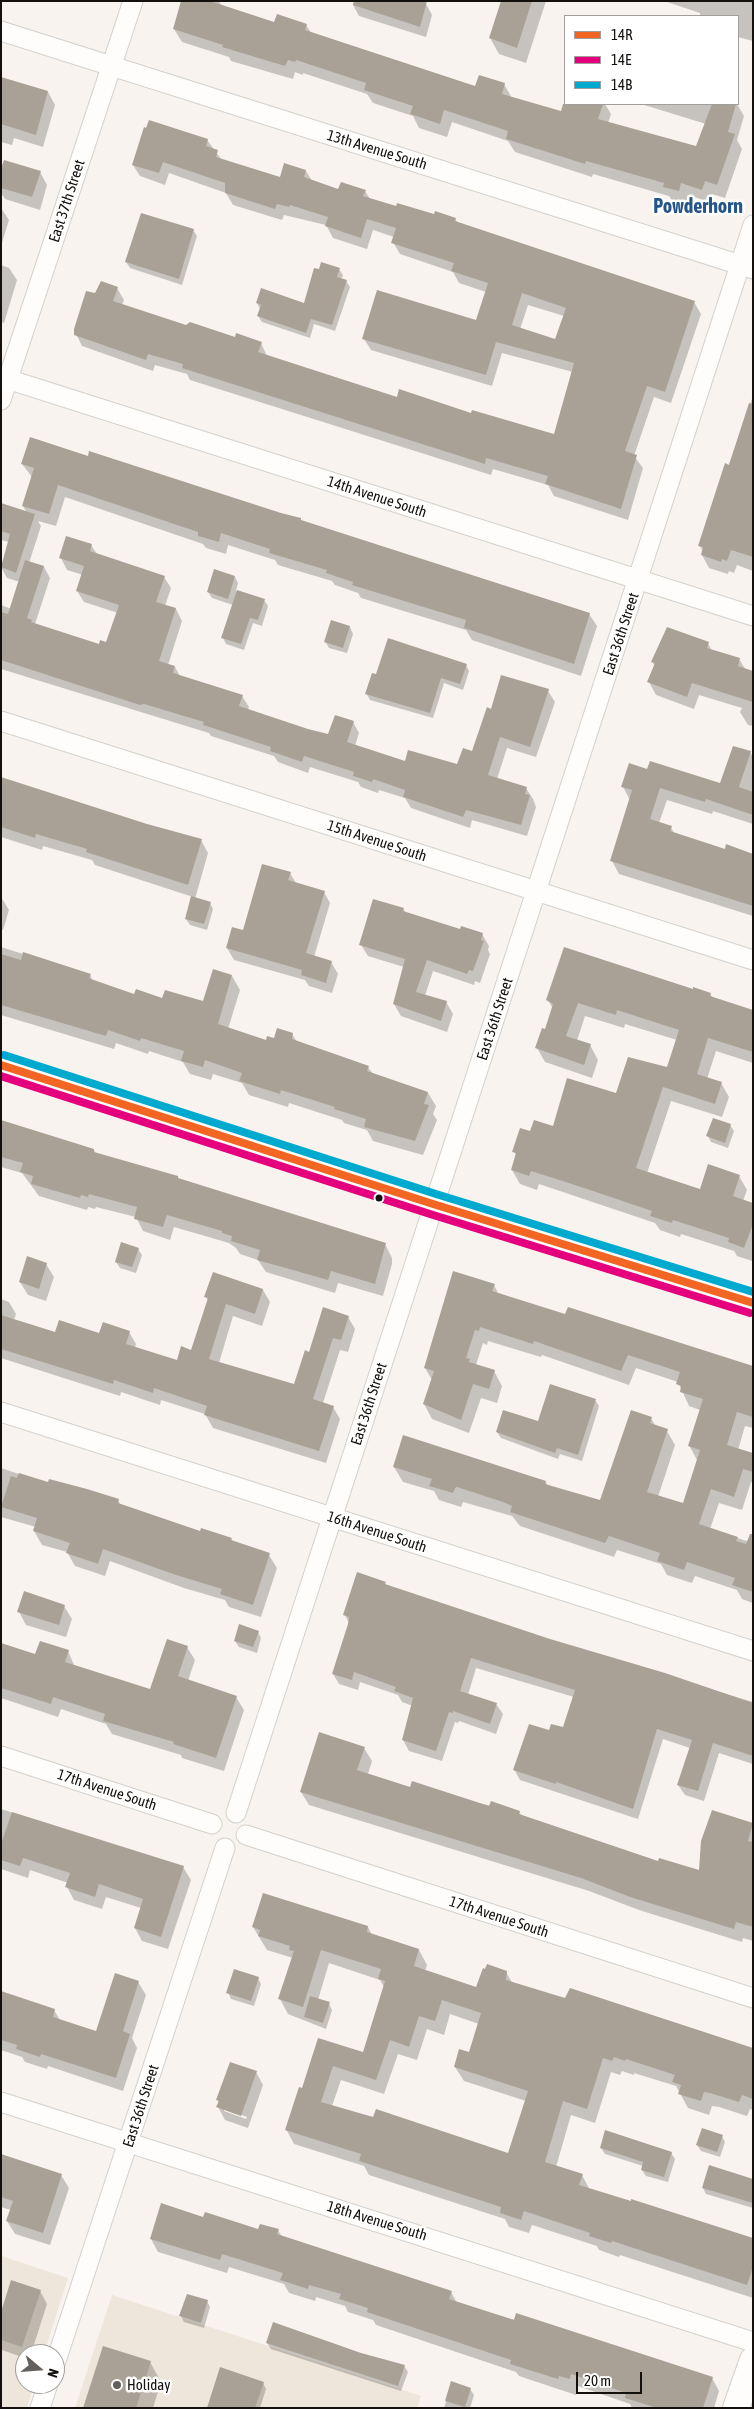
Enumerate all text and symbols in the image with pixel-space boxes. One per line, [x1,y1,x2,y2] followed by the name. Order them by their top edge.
[564,15,739,105] legend
[611,26,633,43] text: 14R
[611,51,632,68] text: 14E
[611,76,632,93] text: 14B
[325,126,429,174] street label: 13th Avenue South
[45,157,89,245] street label: East 37th Street
[653,195,743,219] district label: Powderhorn
[325,472,429,522] street label: 14th Avenue South
[599,590,643,678] street label: East 36th Street
[325,816,429,866] street label: 15th Avenue South
[473,975,517,1063] street label: East 36th Street
[374,1193,384,1203] unlabelled marker
[347,1360,391,1448] street label: East 36th Street
[325,1507,429,1557] street label: 16th Avenue South
[55,1765,159,1815] street label: 17th Avenue South
[447,1892,551,1942] street label: 17th Avenue South
[119,2062,163,2150] street label: East 36th Street
[325,2197,429,2245] street label: 18th Avenue South
[15,2344,65,2394] north arrow
[579,2362,645,2394] scale bar
[44,2367,62,2380] text: N
[584,2372,611,2389] text: 20 m
[127,2376,170,2394] place label: Holiday
[111,2379,123,2391] marker: Holiday

